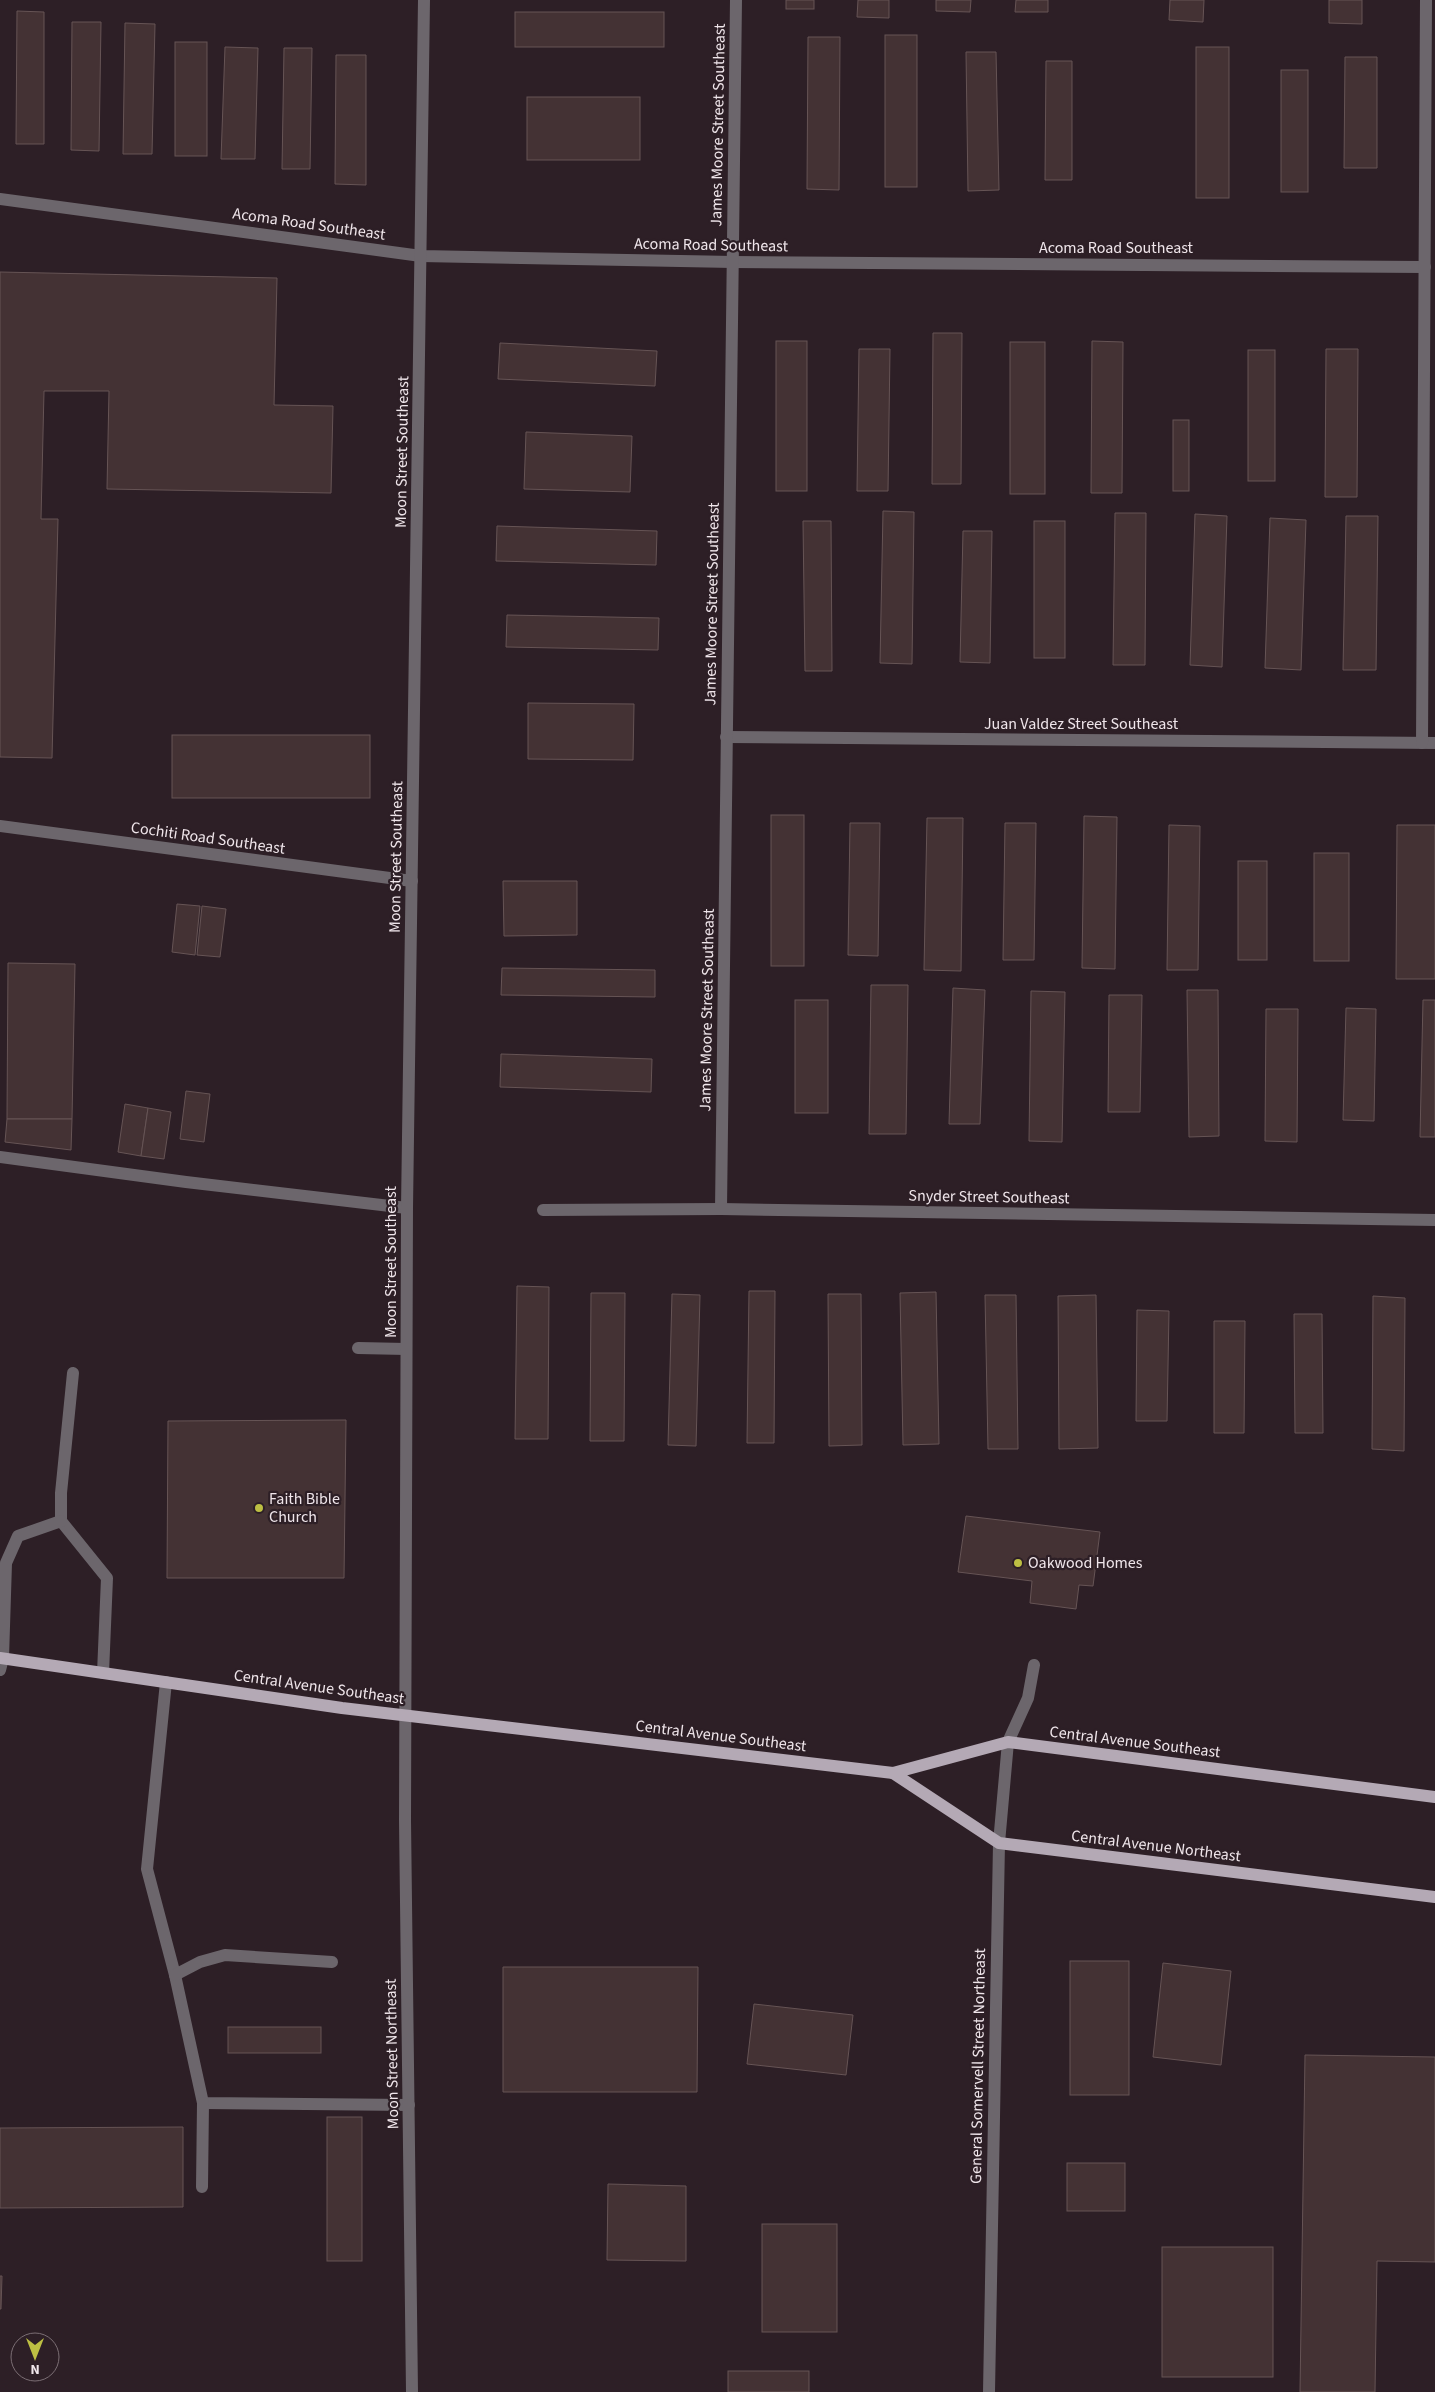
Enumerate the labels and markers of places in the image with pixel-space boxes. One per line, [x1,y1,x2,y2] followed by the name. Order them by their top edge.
[269,1488,340,1528] place label: Faith Bible Church
[253,1502,265,1514] marker: Faith Bible Church
[1028,1552,1143,1574] place label: Oakwood Homes
[1012,1557,1024,1569] marker: Oakwood Homes

